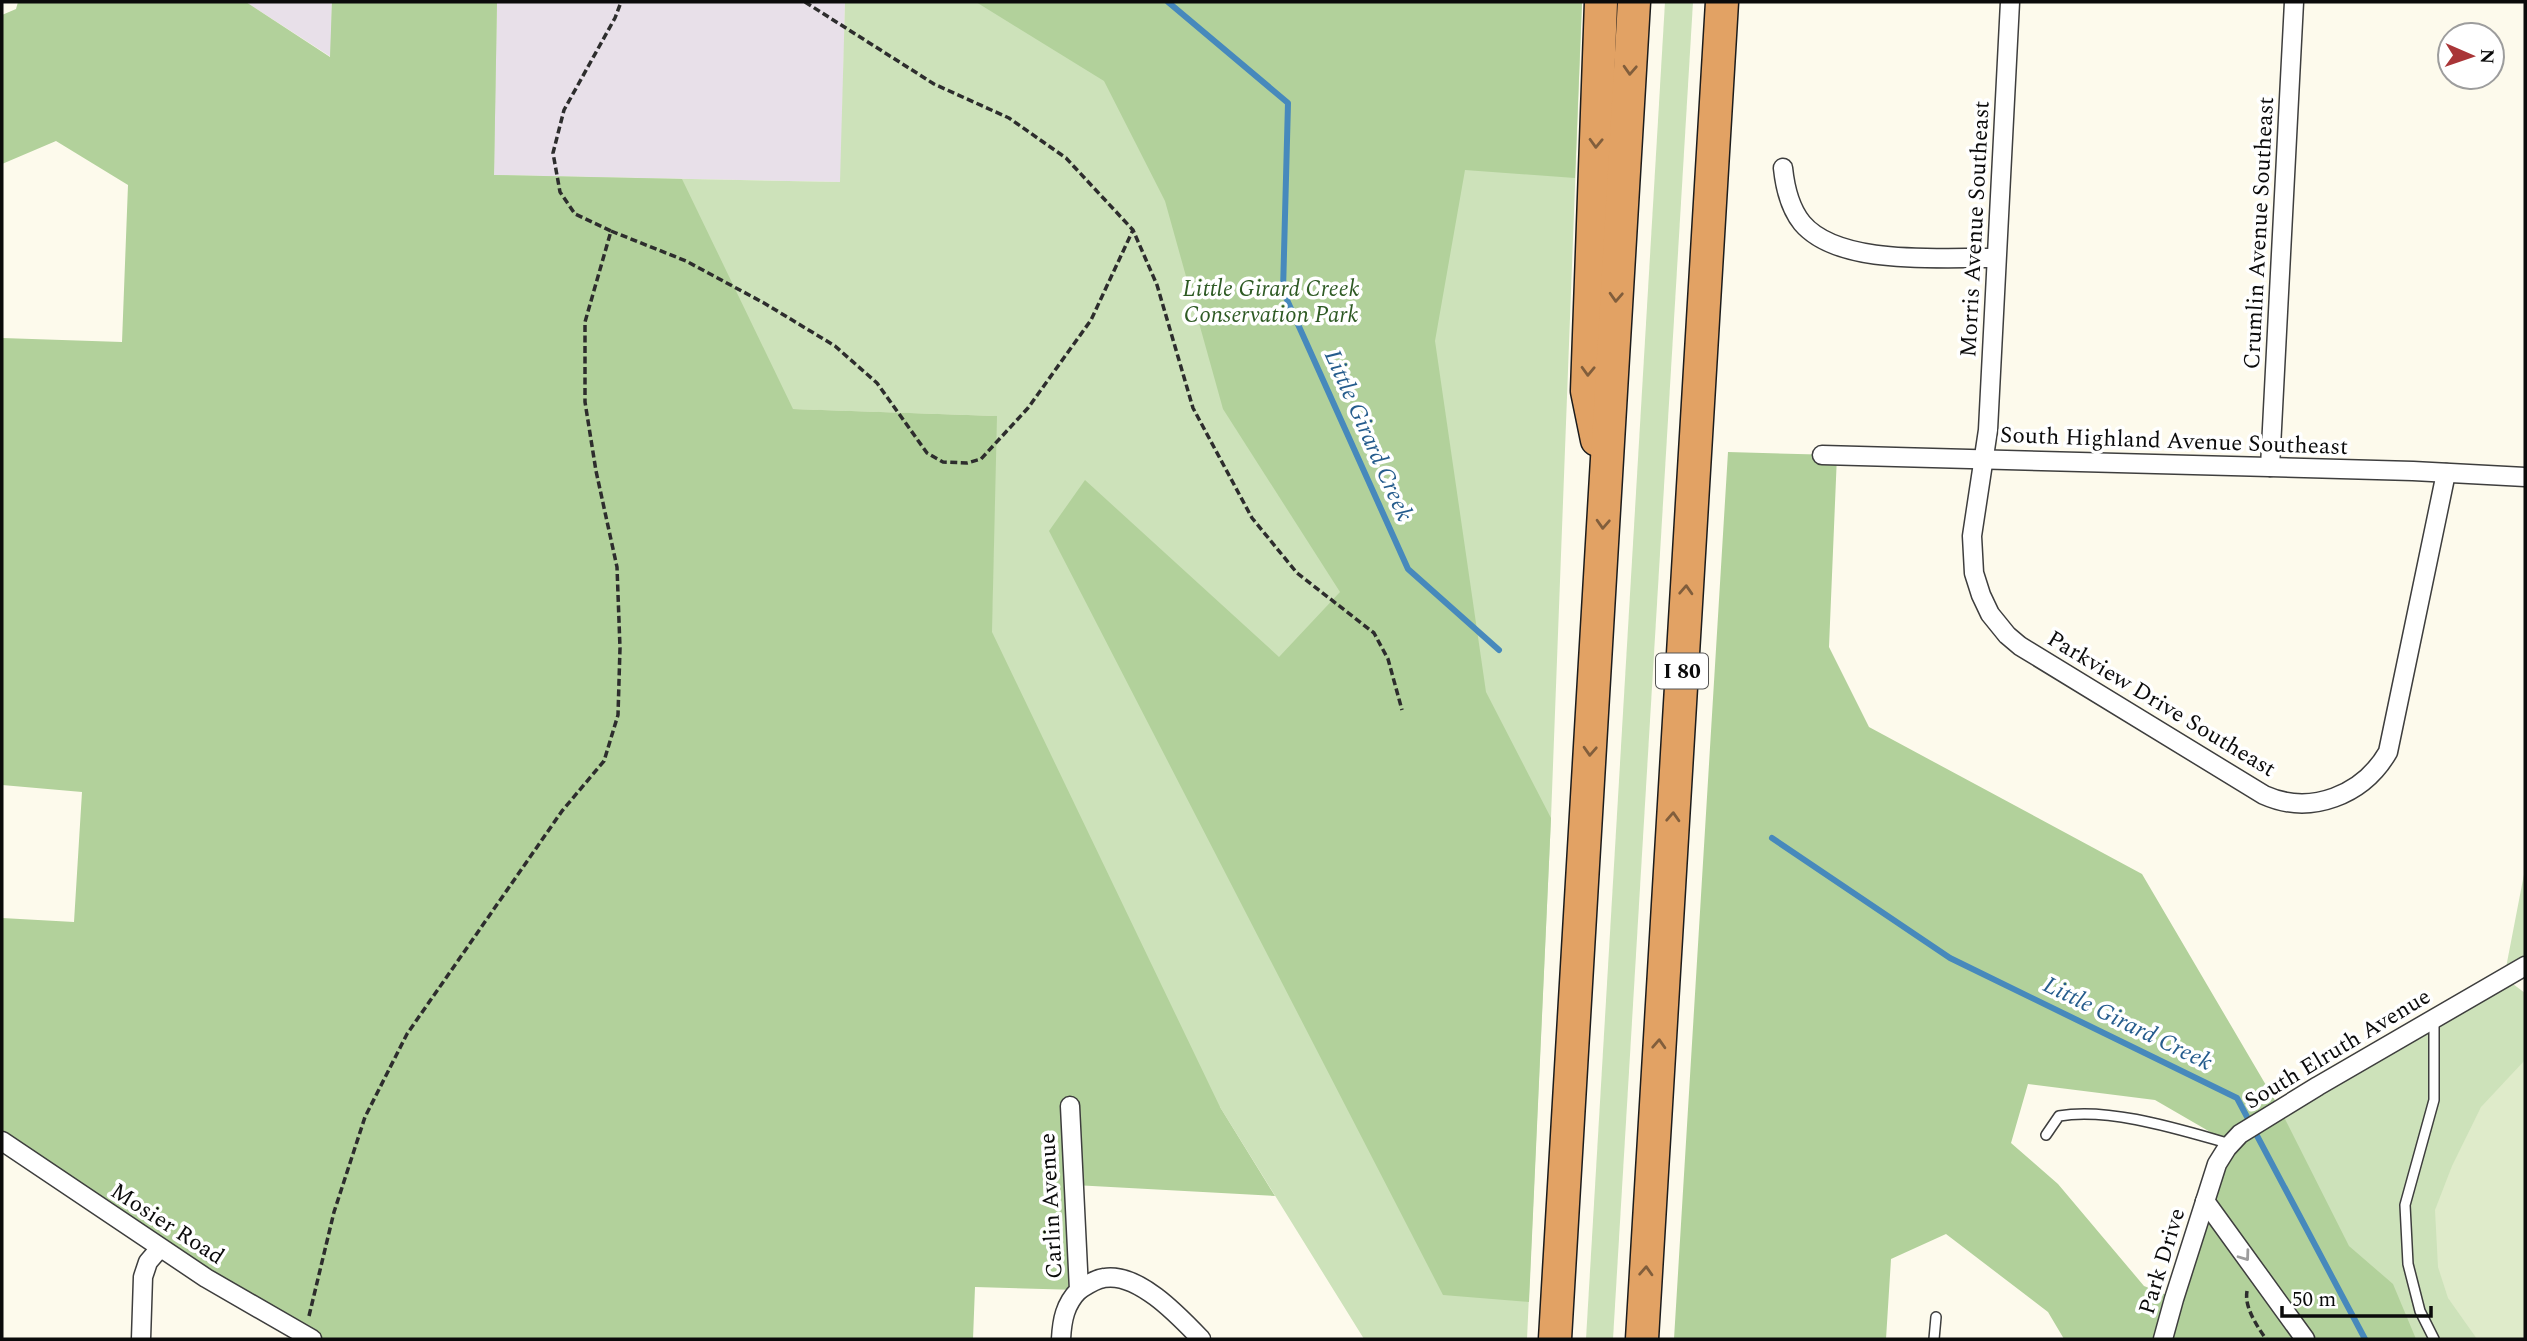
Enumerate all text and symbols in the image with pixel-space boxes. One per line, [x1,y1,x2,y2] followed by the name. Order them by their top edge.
[2436,21,2506,91] north arrow
[2472,48,2501,65] text: N
[1623,65,1638,76] one-way arrow
[2235,96,2284,370] street label: Crumlin Avenue Southeast
[1951,100,2000,358] street label: Morris Avenue Southeast
[1588,138,1603,149] one-way arrow
[1182,272,1360,333] park label: Little Girard Creek Conservation Park
[1609,292,1624,303] one-way arrow
[1314,344,1422,527] water label: Little Girard Creek
[1580,366,1595,377] one-way arrow
[1999,418,2349,465] street label: South Highland Avenue Southeast
[1596,519,1611,530] one-way arrow
[1679,584,1694,595] one-way arrow
[2040,622,2282,787] street label: Parkview Drive Southeast
[1656,654,1708,688] road number: I 80
[1583,746,1598,757] one-way arrow
[1665,811,1680,822] one-way arrow
[2037,967,2218,1081] water label: Little Girard Creek
[2238,980,2438,1119] street label: South Elruth Avenue
[1651,1038,1666,1049] one-way arrow
[1030,1132,1073,1280] street label: Carlin Avenue
[103,1174,231,1274] street label: Mosier Road
[2130,1204,2195,1319] street label: Park Drive
[2237,1248,2249,1261] one-way arrow
[1638,1265,1653,1276] one-way arrow
[2282,1274,2431,1318] scale bar
[2292,1284,2336,1316] text: 50 m

